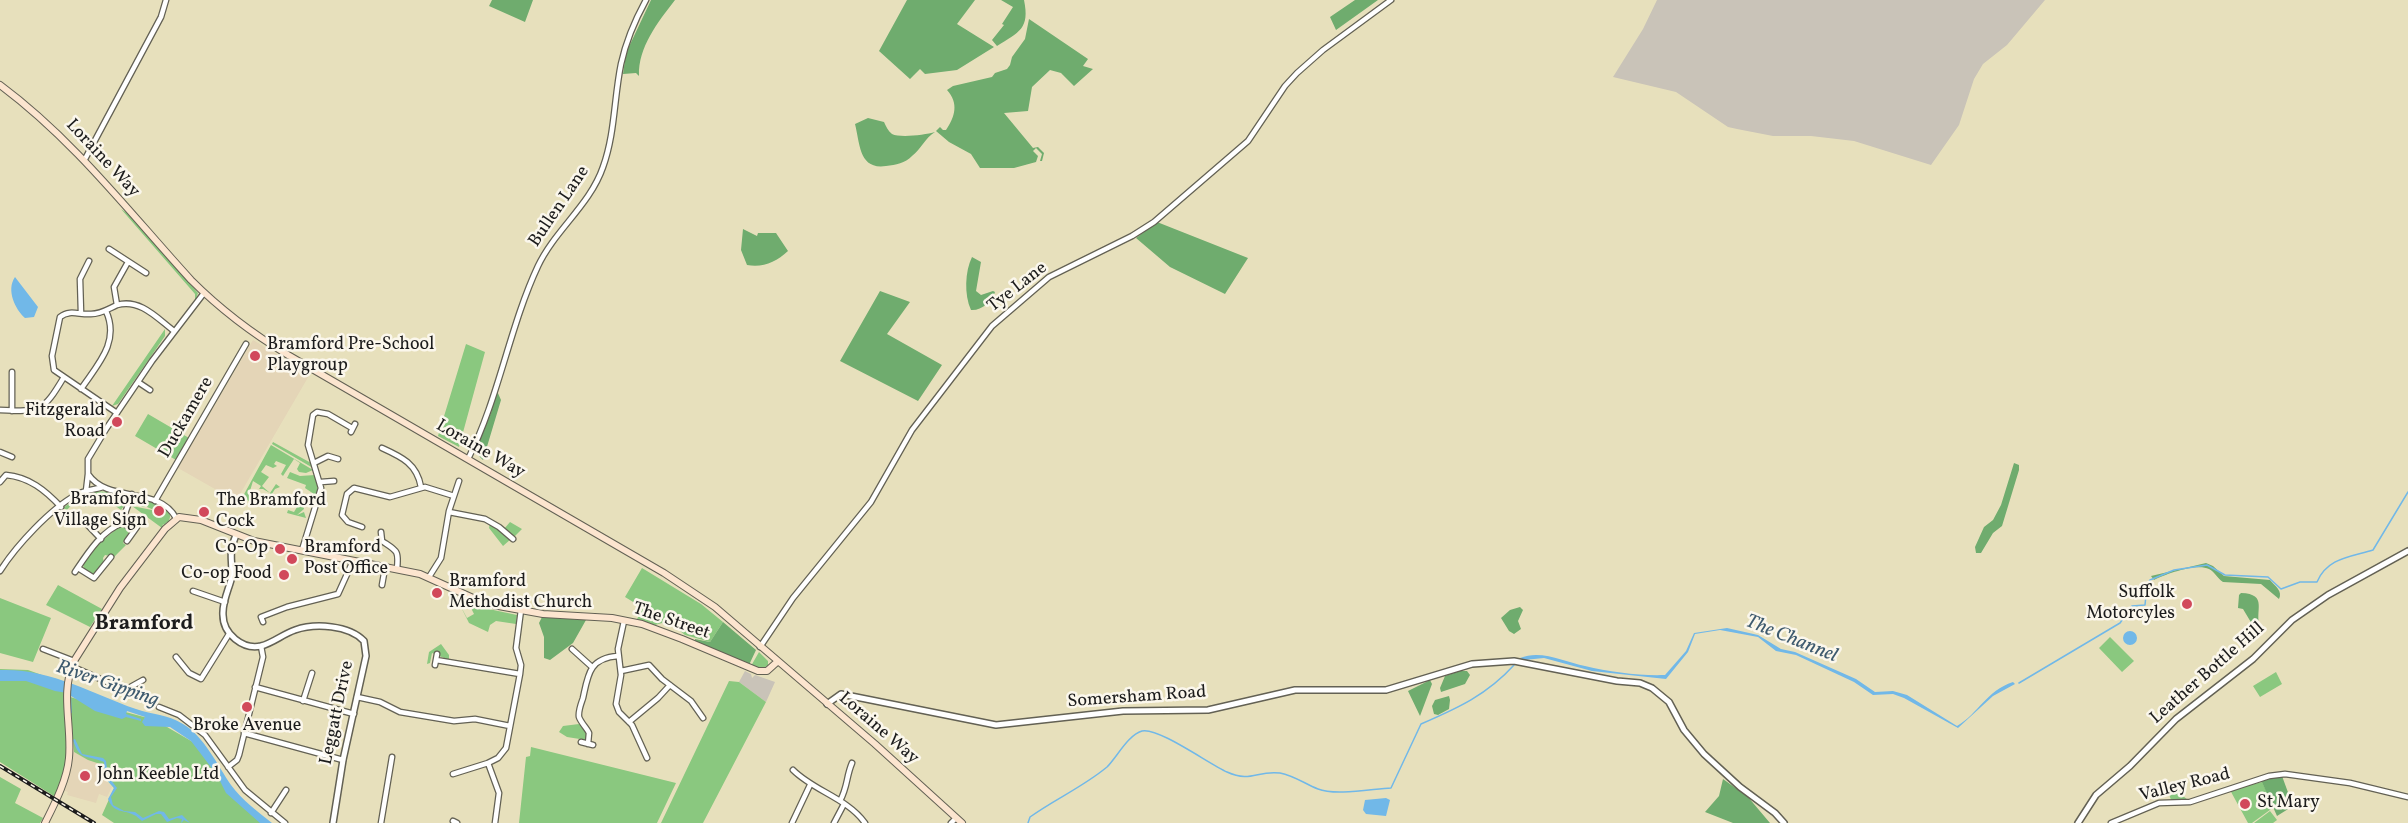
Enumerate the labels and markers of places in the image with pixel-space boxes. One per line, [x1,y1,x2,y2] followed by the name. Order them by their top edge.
[267,335,434,378] place label: Bramford Pre-School Playgroup
[248,349,262,363] marker: Bramford Pre-School Playgroup
[25,401,105,444] place label: Fitzgerald Road
[110,415,124,429] marker: Fitzgerald Road
[54,490,147,532] place label: Bramford Village Sign
[216,491,326,534] place label: The Bramford Cock
[152,504,166,518] marker: Bramford Village Sign
[197,505,211,519] marker: The Bramford Cock
[215,538,268,560] place label: Co-Op
[304,538,388,580] place label: Bramford Post Office
[273,542,287,556] marker: Co-Op
[285,552,299,566] marker: Bramford Post Office
[181,564,272,586] place label: Co-op Food
[277,568,291,582] marker: Co-op Food
[449,572,592,614] place label: Bramford Methodist Church
[2086,583,2175,626] place label: Suffolk Motorcyles
[430,586,444,600] marker: Bramford Methodist Church
[2180,597,2194,611] marker: Suffolk Motorcyles
[240,700,254,714] marker: Broke Avenue
[193,716,301,738] place label: Broke Avenue
[97,765,219,787] place label: John Keeble Ltd
[78,769,92,783] marker: John Keeble Ltd
[2257,793,2320,815] place label: St Mary
[2238,797,2252,811] marker: St Mary

